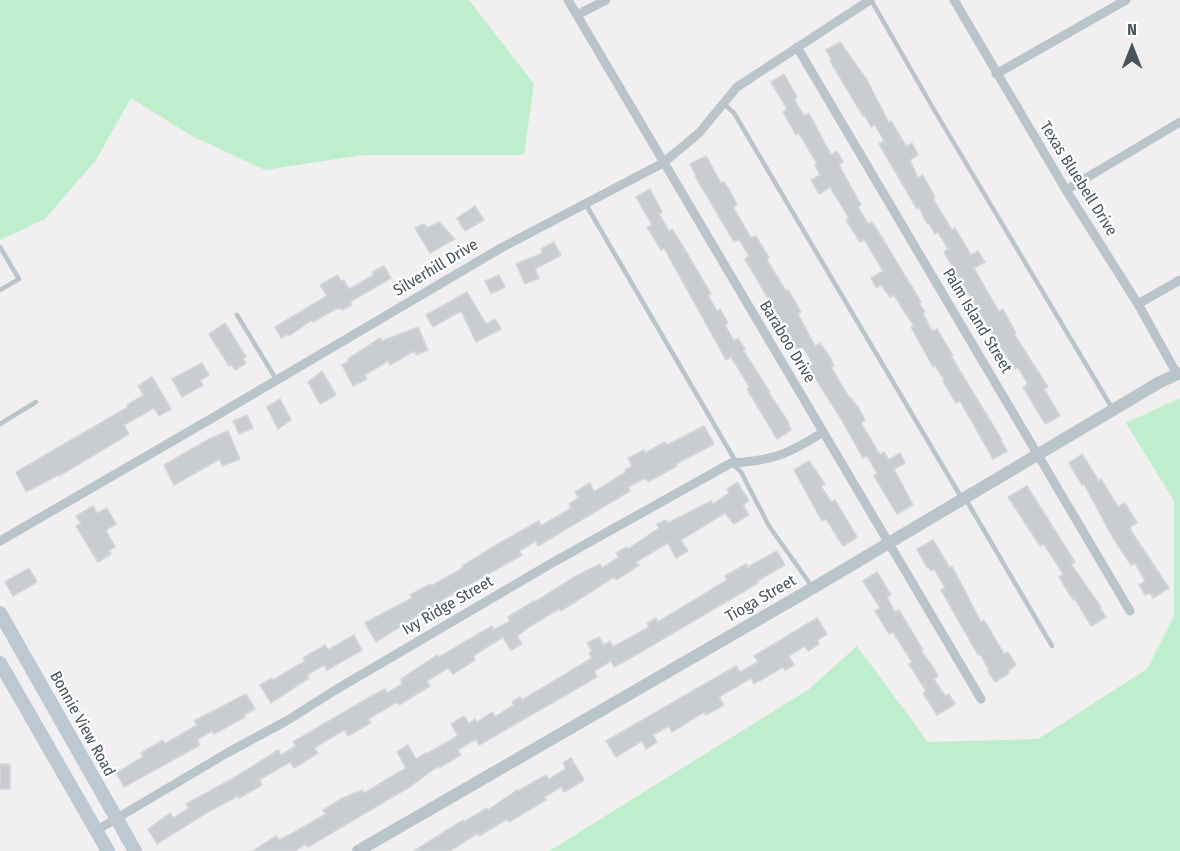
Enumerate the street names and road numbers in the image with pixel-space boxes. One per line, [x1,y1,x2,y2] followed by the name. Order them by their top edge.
[1035,118,1121,240] street label: Texas Bluebell Drive
[390,235,482,301] street label: Silverhill Drive
[938,265,1016,377] street label: Palm Island Street
[755,297,819,387] street label: Baraboo Drive
[722,571,800,627] street label: Tioga Street
[399,572,497,640] street label: Ivy Ridge Street
[45,668,119,780] street label: Bonnie View Road

